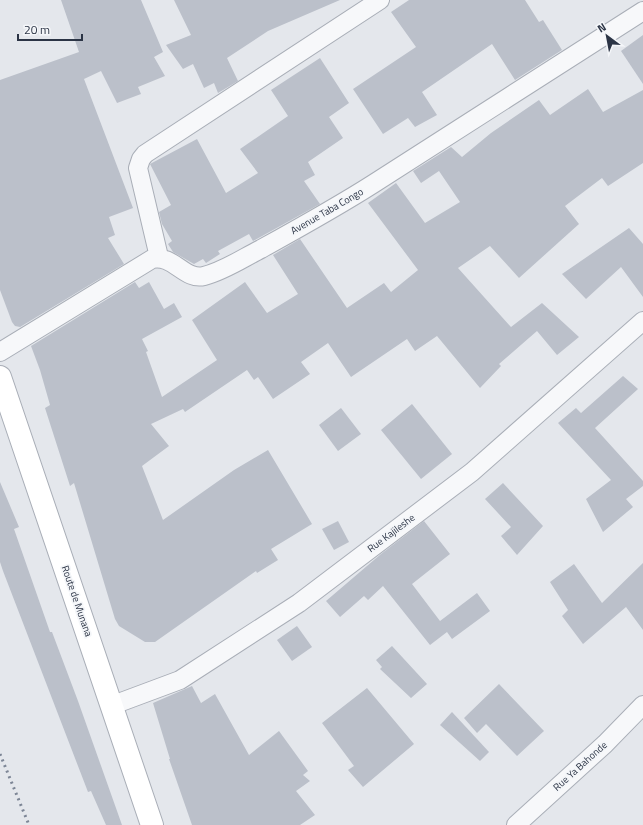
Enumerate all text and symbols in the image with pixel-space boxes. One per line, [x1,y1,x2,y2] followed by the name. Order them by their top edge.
[18,16,82,42] scale bar
[587,16,627,56] north arrow
[594,19,609,36] text: N
[24,20,50,39] text: 20 m
[288,184,366,238] street label: Avenue Taba Congo
[364,510,418,556] street label: Rue Kajileshe
[58,563,96,639] street label: Route de Munana
[550,738,610,794] street label: Rue Ya Bahonde

